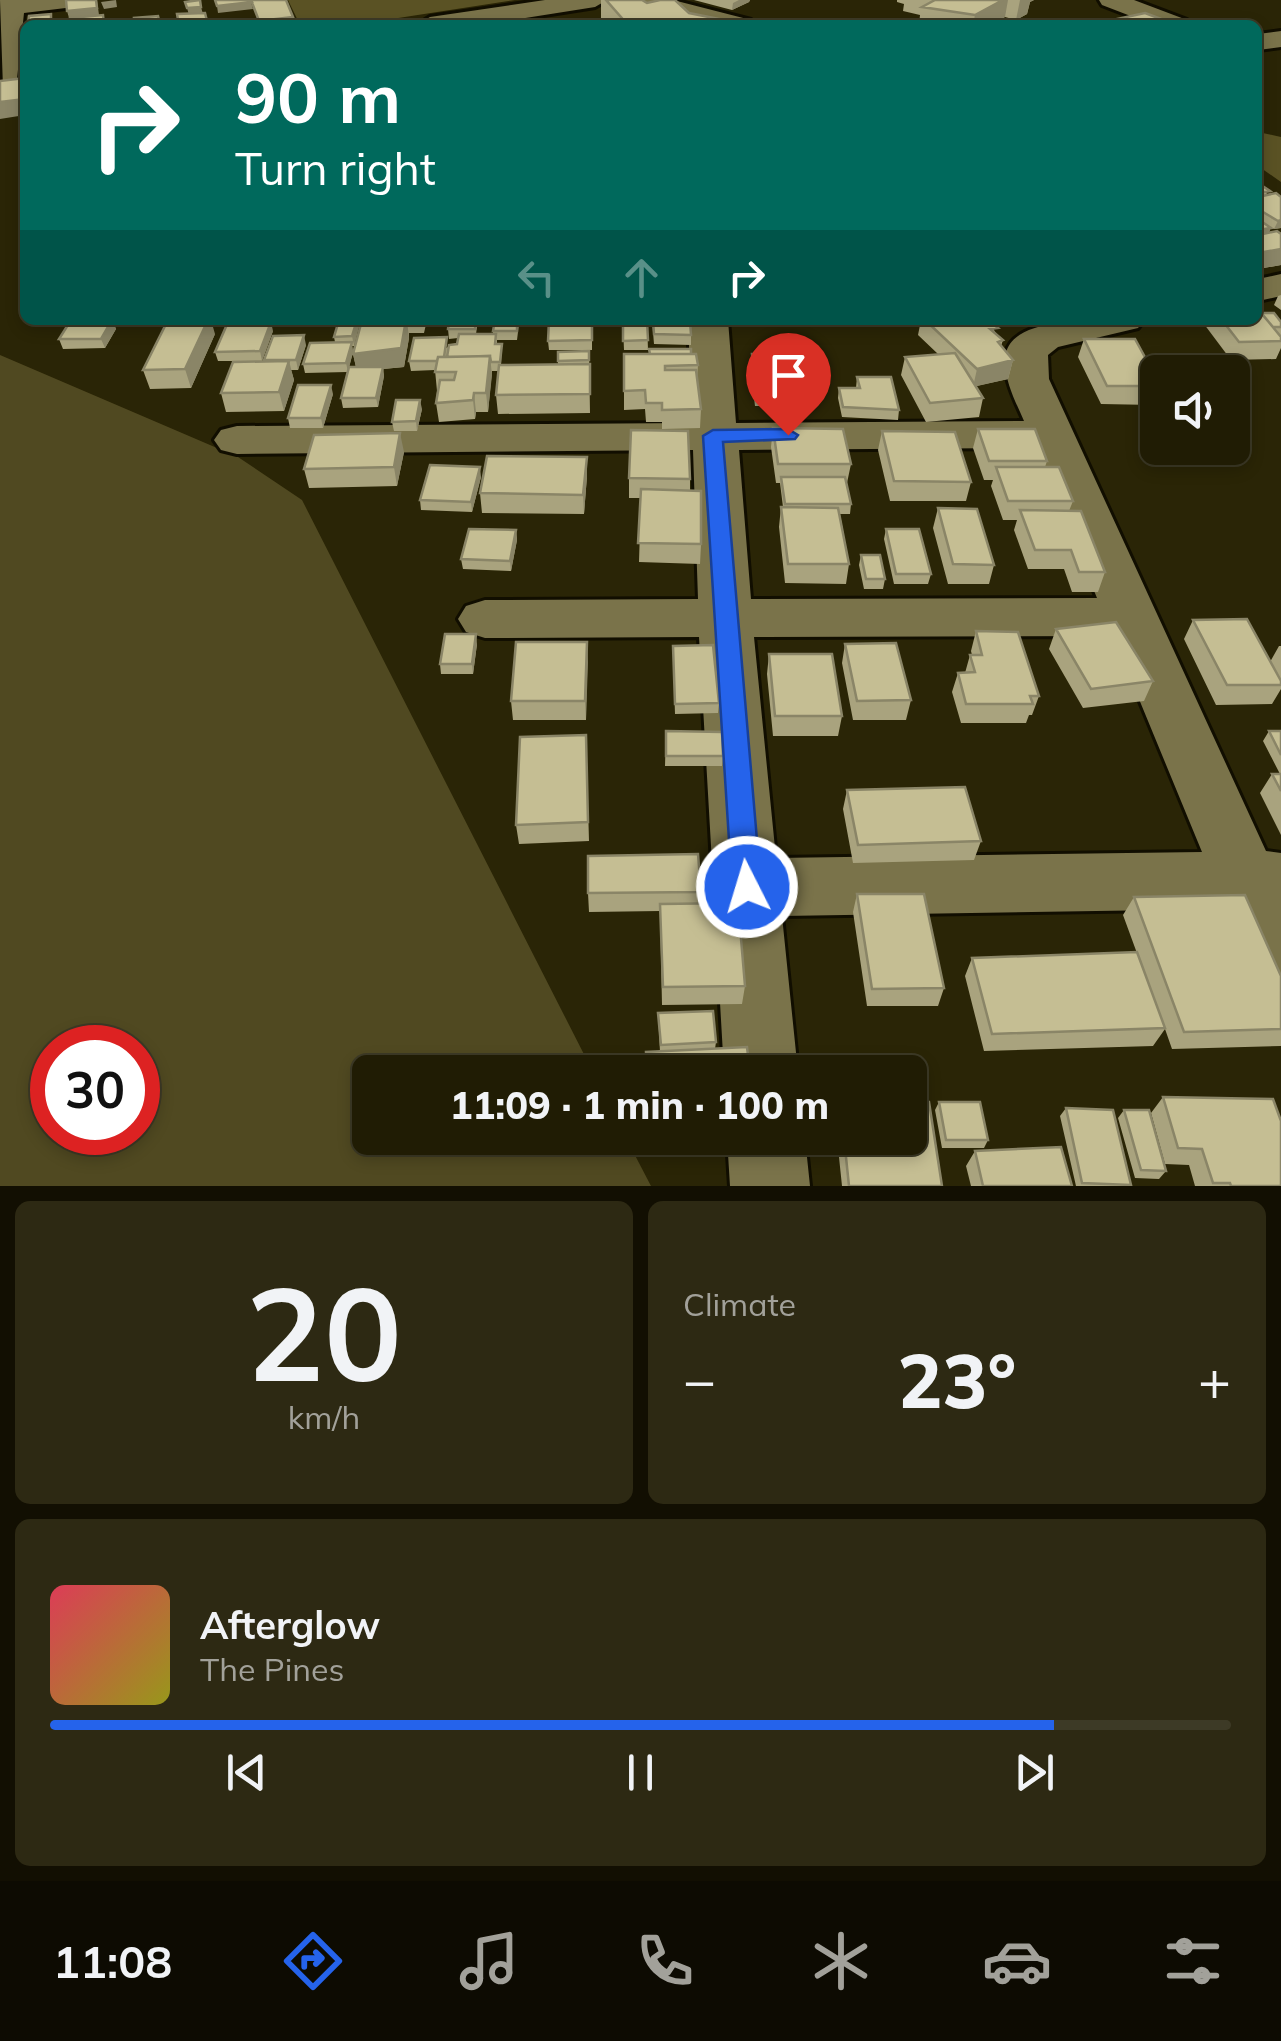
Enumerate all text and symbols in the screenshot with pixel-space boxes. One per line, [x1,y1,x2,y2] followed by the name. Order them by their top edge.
[235,53,401,141] text: 90 m
[70,60,200,190] icon: right
[235,140,436,196] text: Turn right
[509,250,564,305] icon: left
[614,250,669,305] icon: ahead
[719,250,774,305] icon: right
[746,333,831,436] pin
[761,348,816,403] icon: arrive
[1140,355,1250,465] map controls
[1140,355,1250,465] button: sound
[695,835,799,939] position arrow
[30,1025,160,1155] speed limit sign: 30
[450,1081,829,1129] text: 11:09 · 1 min · 100 m
[246,1250,402,1414] text: 20
[683,1284,796,1324] text: Climate
[898,1333,1016,1427] text: 23°
[683,1345,716,1414] text: −
[1198,1345,1231,1414] text: +
[288,1397,360,1437] text: km/h
[200,1601,380,1649] text: Afterglow
[200,1649,344,1689] text: The Pines
[219,1745,274,1800] icon: previous
[613,1745,668,1800] icon: pause
[1007,1745,1062,1800] icon: next
[278,1926,348,1996] icon: directions
[454,1926,524,1996] icon: music
[630,1926,700,1996] icon: phone
[806,1926,876,1996] icon: climate
[982,1926,1052,1996] icon: car
[1158,1926,1228,1996] icon: filters
[53,1933,172,1989] text: 11:08

